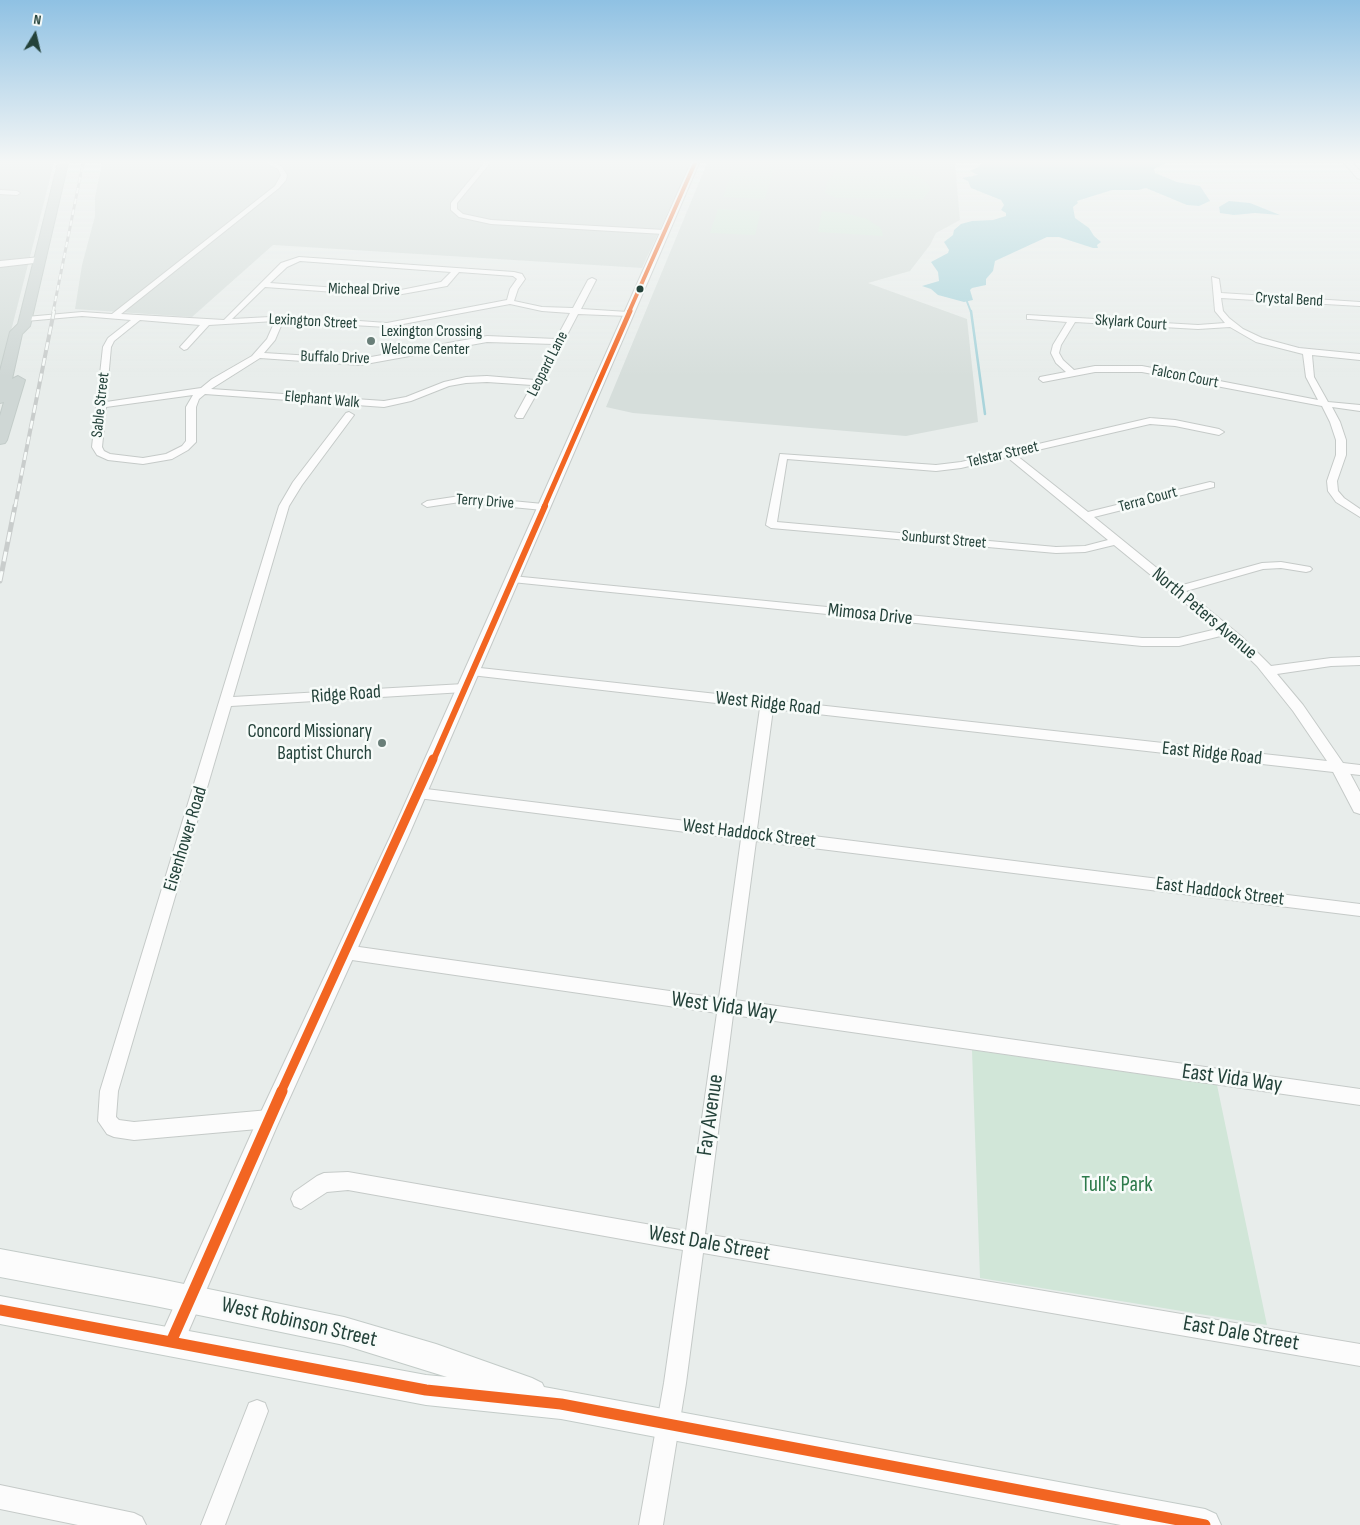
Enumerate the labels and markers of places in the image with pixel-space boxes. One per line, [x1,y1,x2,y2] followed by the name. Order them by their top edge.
[635,284,645,294] unlabelled marker
[381,322,482,360] place label: Lexington Crossing Welcome Center
[365,335,377,347] marker: Lexington Crossing Welcome Center
[247,721,372,765] place label: Concord Missionary Baptist Church
[376,737,388,749] marker: Concord Missionary Baptist Church

